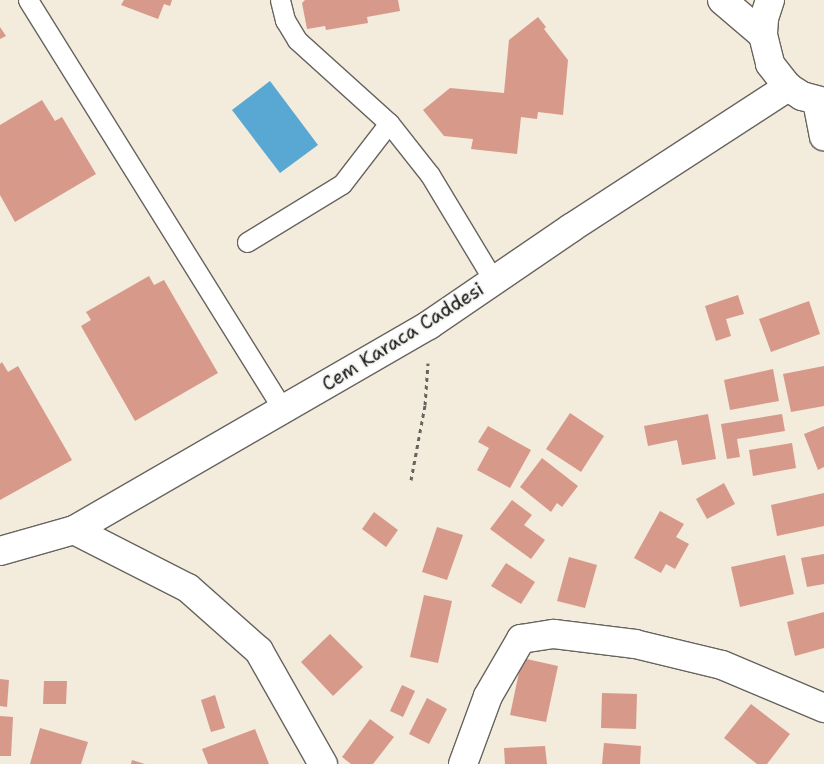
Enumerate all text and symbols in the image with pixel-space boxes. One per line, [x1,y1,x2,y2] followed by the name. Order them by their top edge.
[318,278,488,396] street label: Cem Karaca Caddesi

